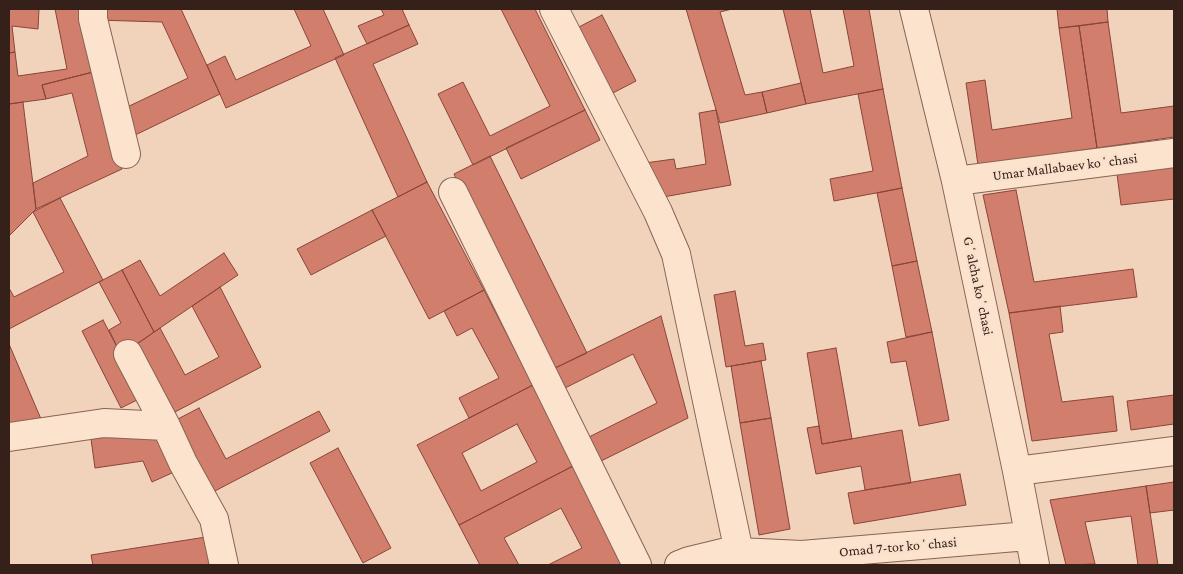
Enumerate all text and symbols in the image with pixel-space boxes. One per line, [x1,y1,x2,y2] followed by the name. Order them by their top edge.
[992,150,1138,184] street label: Umar Mallabaev koʻchasi
[959,235,997,337] street label: Gʻalcha koʻchasi
[838,533,958,561] street label: Omad 7-tor koʻchasi

